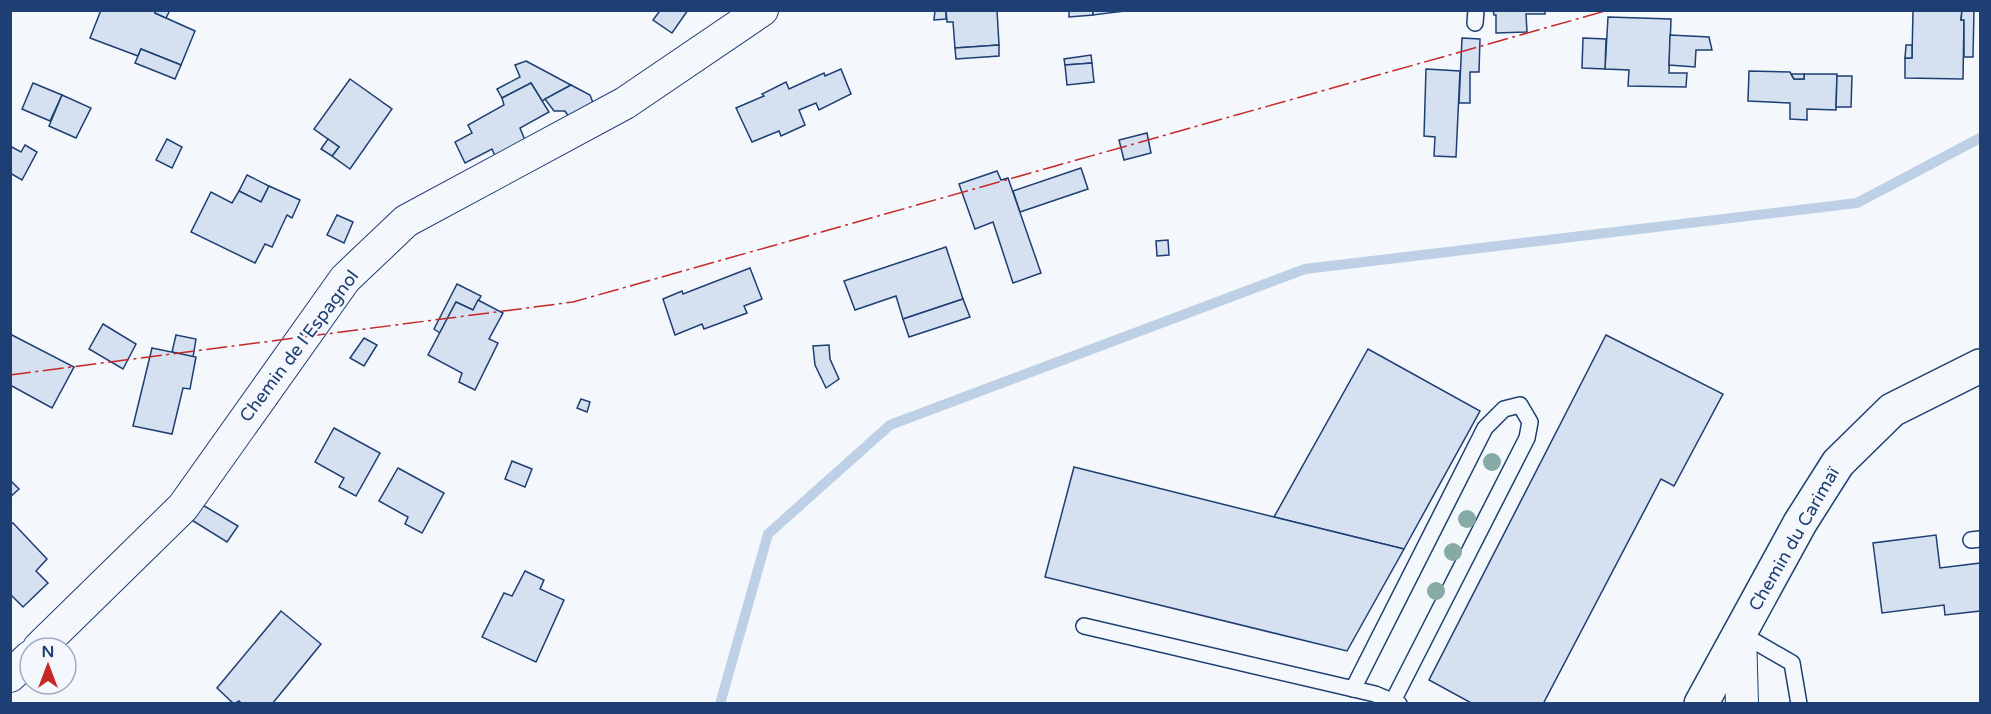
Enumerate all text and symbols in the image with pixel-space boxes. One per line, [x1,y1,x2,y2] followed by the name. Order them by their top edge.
[235,266,363,426] street label: Chemin de l'Espagnol
[1744,463,1844,615] street label: Chemin du Carimaï
[18,636,78,696] north arrow
[42,642,54,662] text: N

